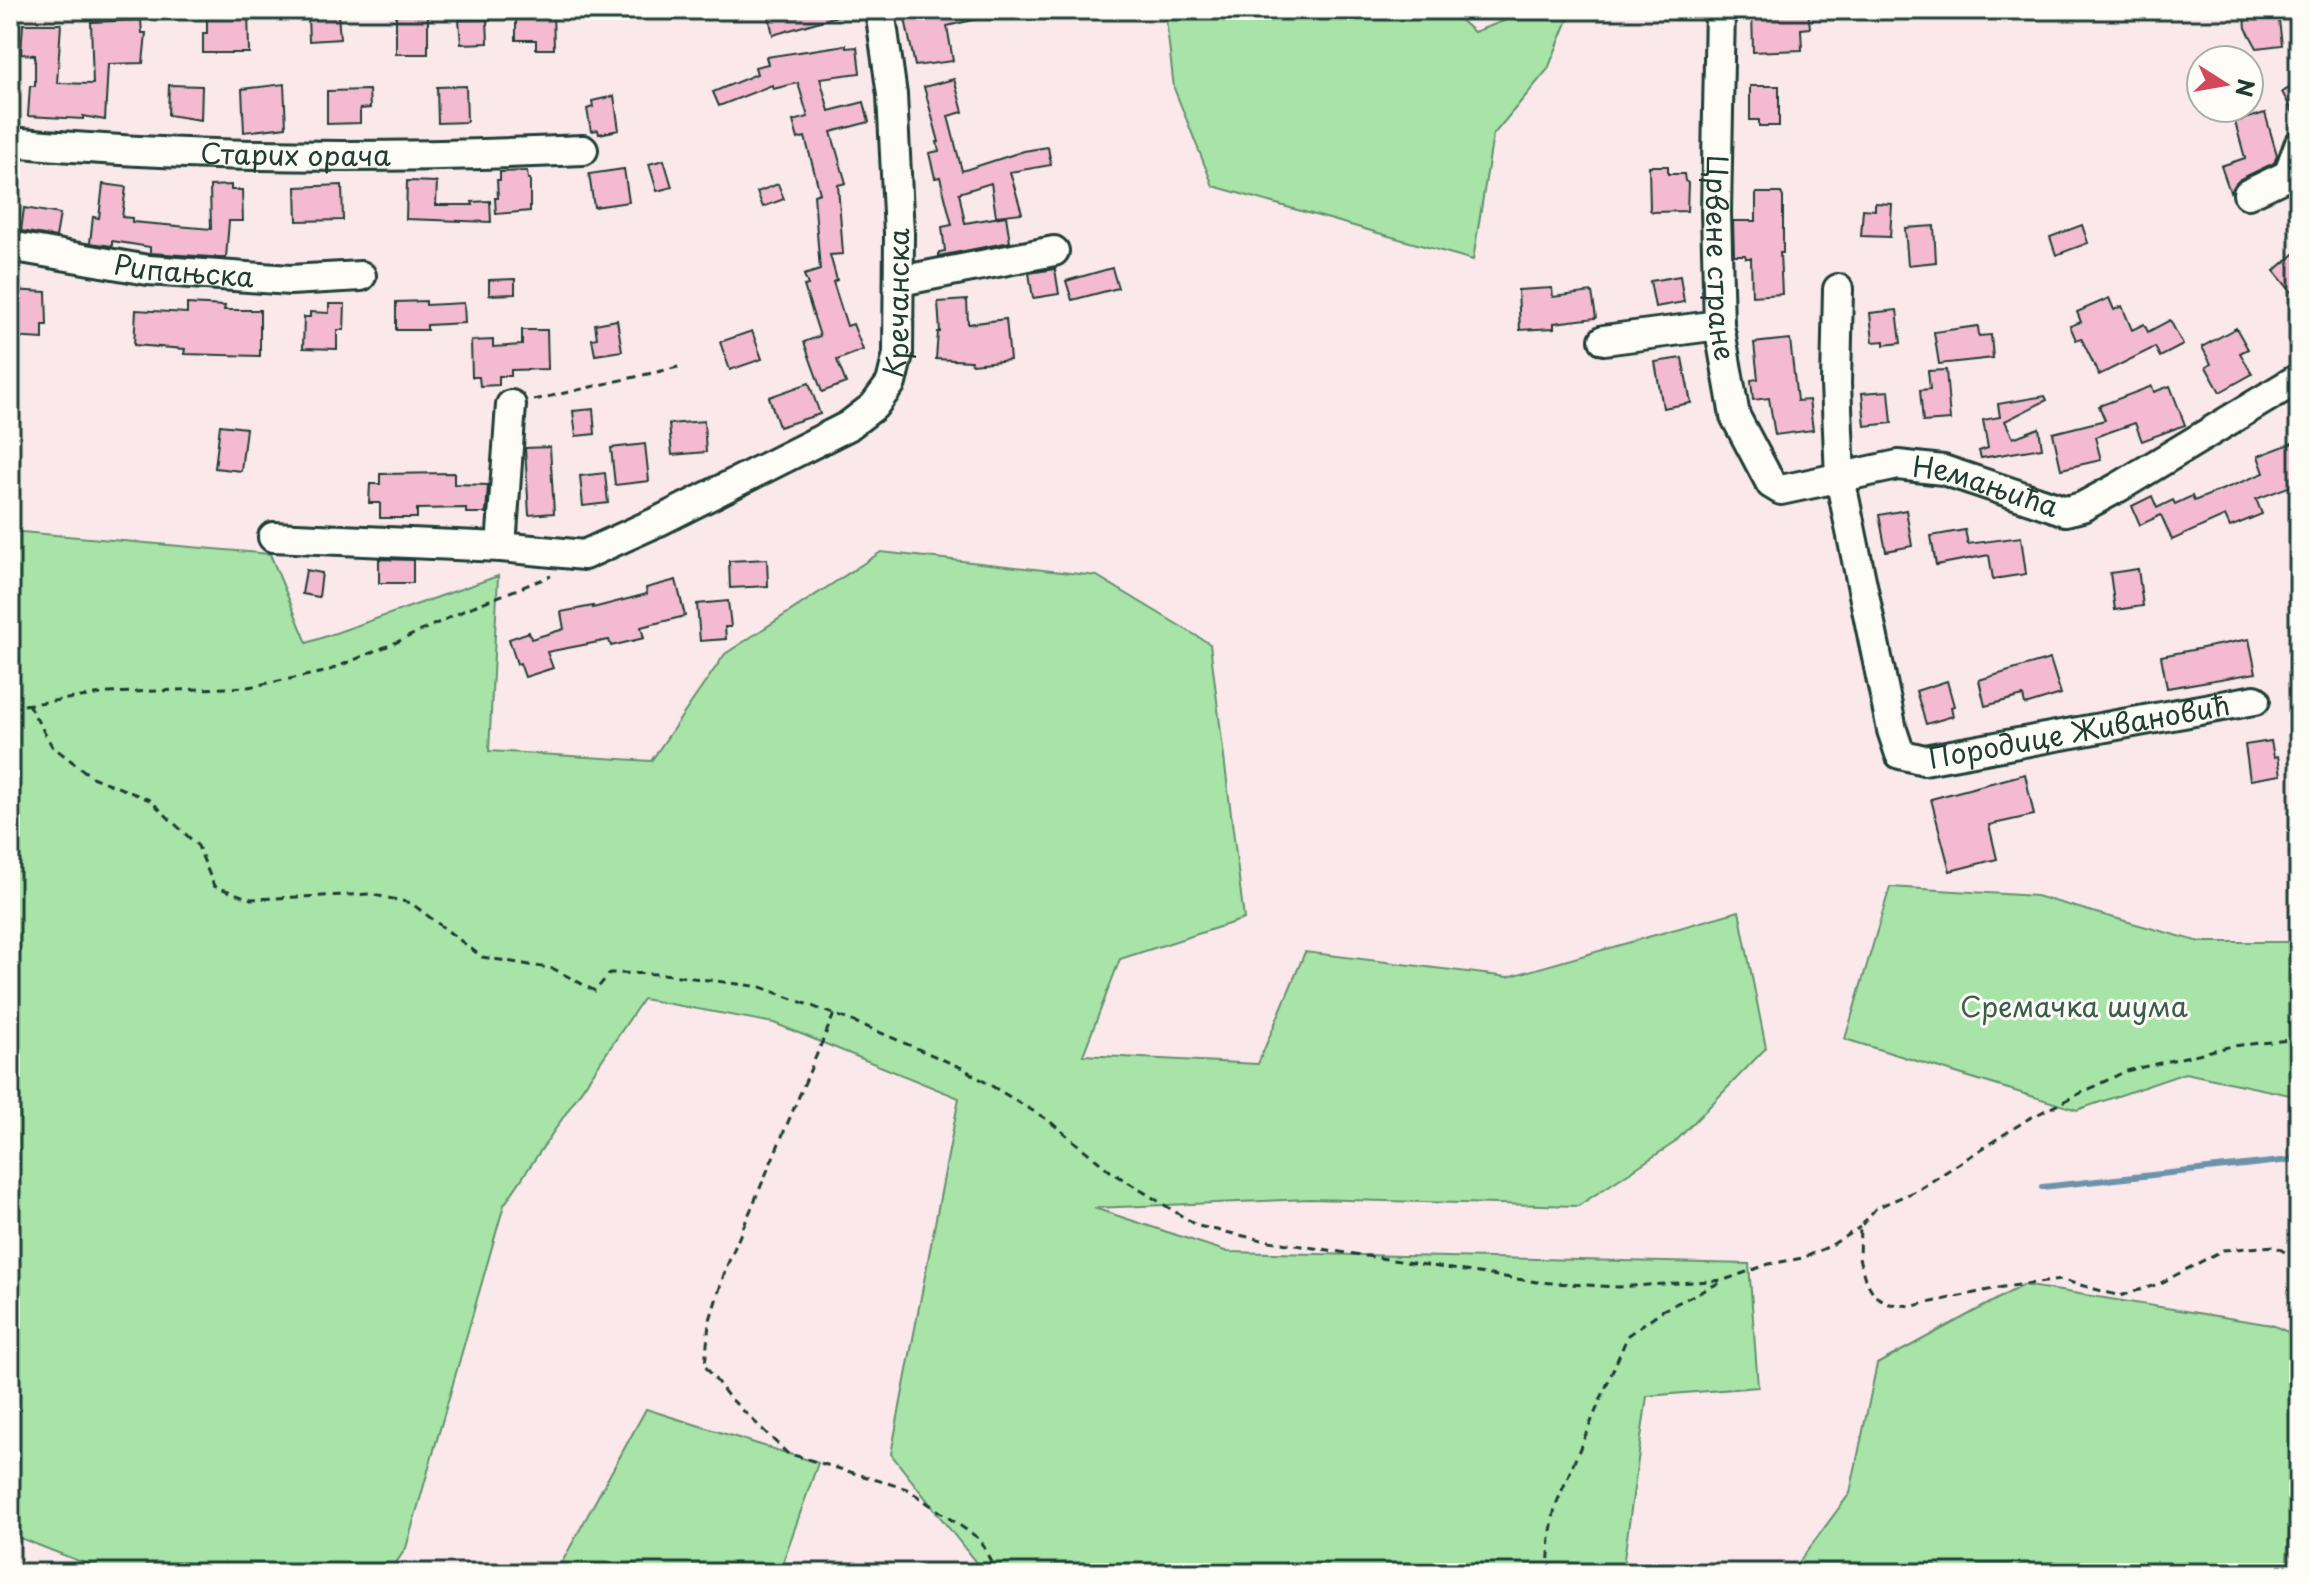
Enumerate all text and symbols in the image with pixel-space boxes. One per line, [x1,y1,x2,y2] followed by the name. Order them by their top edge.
[2185,44,2265,124] north arrow
[2228,76,2264,100] text: N
[200,131,391,176] street label: Старих орача
[1696,155,1748,364] street label: Црвене стране
[870,227,919,382] street label: Кречанска
[111,241,256,297] street label: Рипањска
[1911,444,2065,527] street label: Немањића
[1925,682,2233,779] street label: Породице Живановић
[1960,984,2189,1027] park label: Сремачка шума

